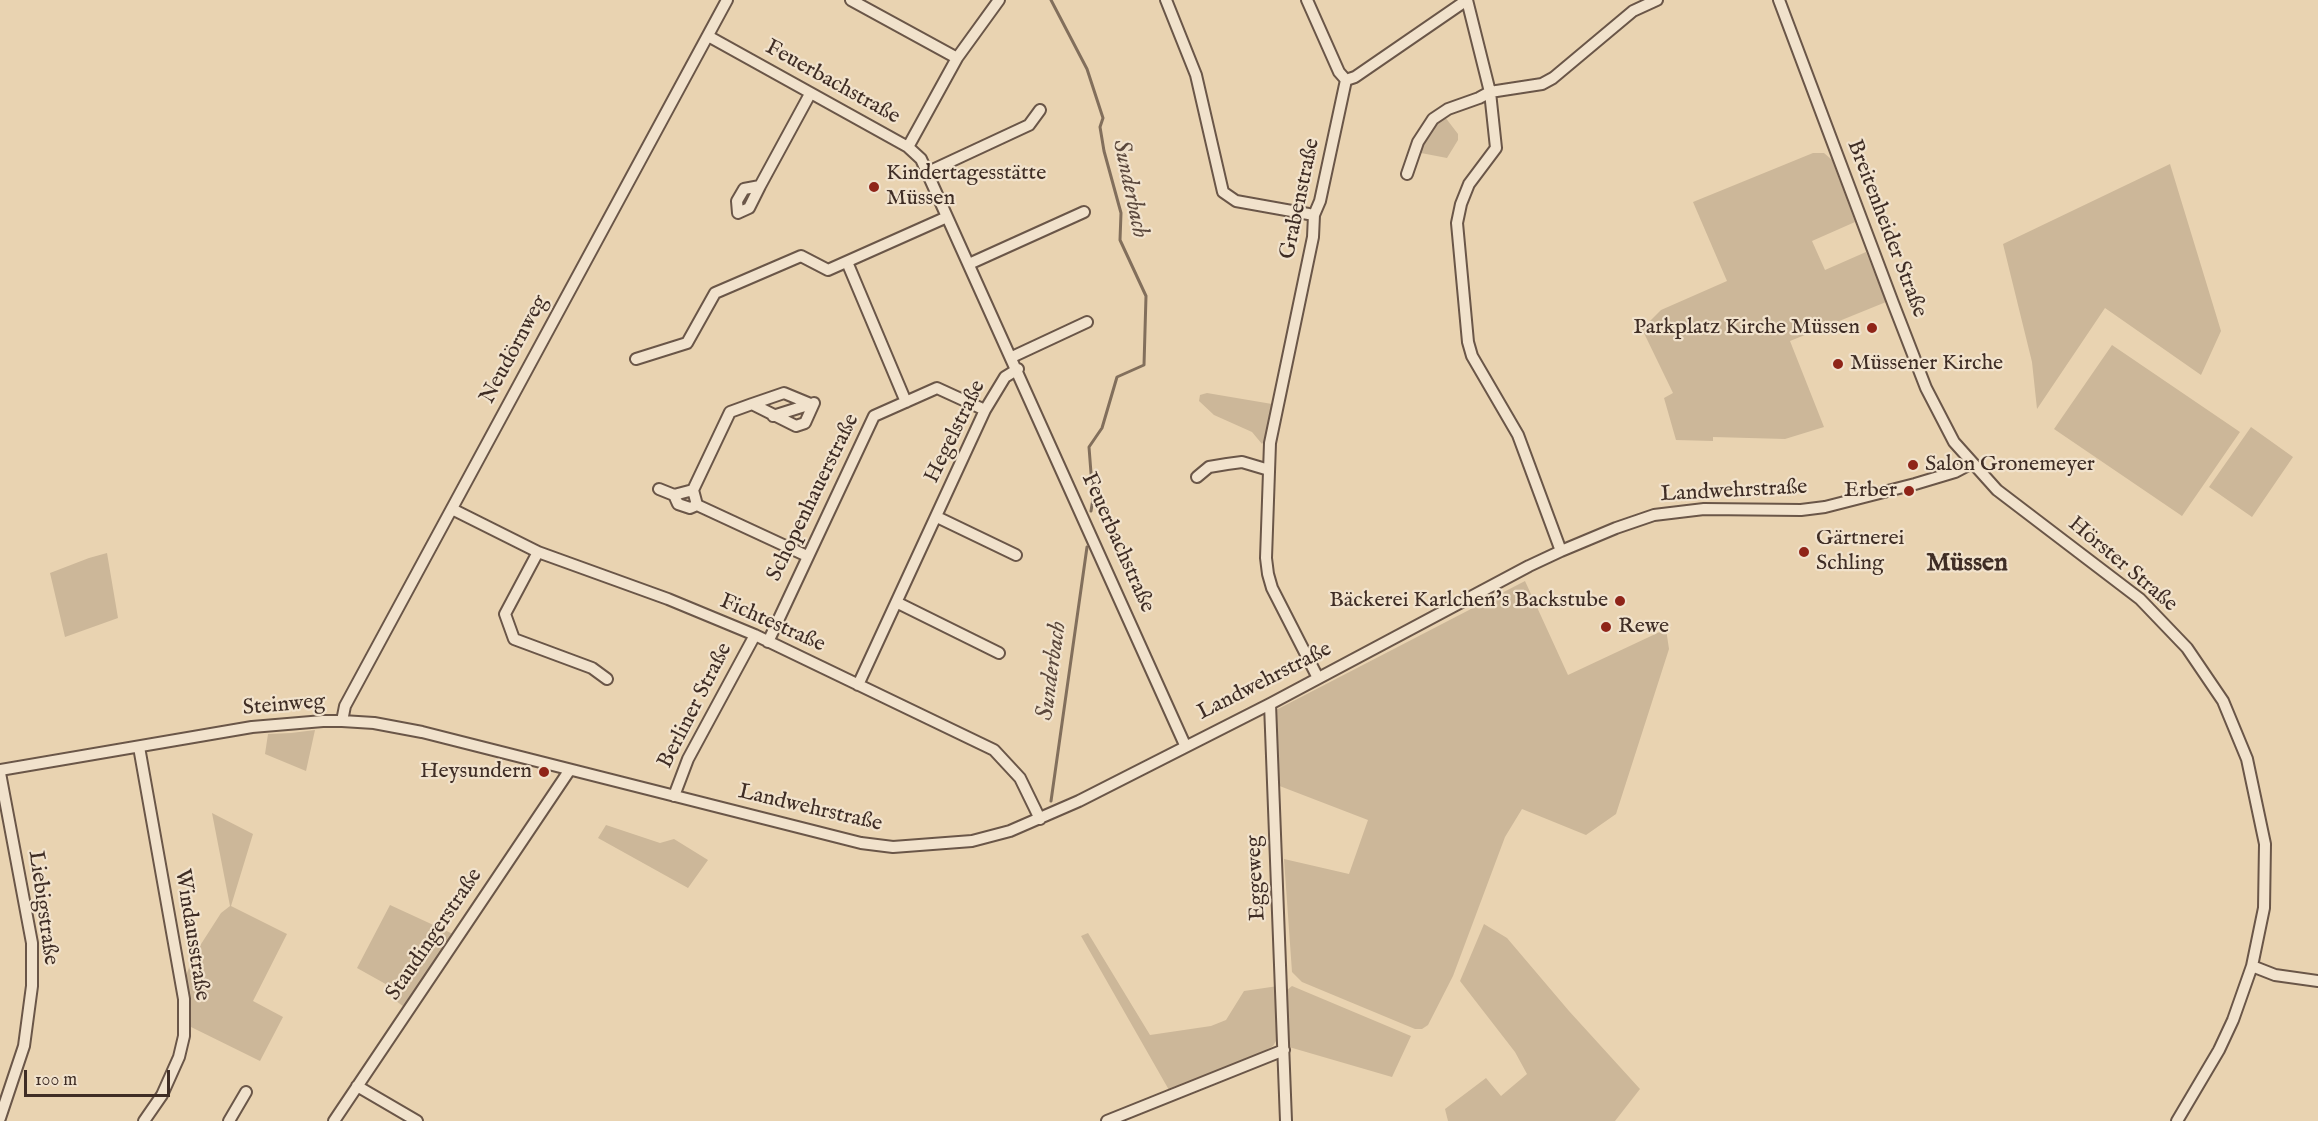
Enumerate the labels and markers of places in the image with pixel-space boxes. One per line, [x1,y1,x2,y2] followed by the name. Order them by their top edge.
[886,161,1046,212] place label: Kindertagesstätte Müssen
[867,180,881,194] marker: Kindertagesstätte Müssen
[1633,315,1860,341] place label: Parkplatz Kirche Müssen
[1865,321,1879,335] marker: Parkplatz Kirche Müssen
[1850,351,2003,377] place label: Müssener Kirche
[1831,357,1845,371] marker: Müssener Kirche
[1925,452,2095,478] place label: Salon Gronemeyer
[1906,458,1920,472] marker: Salon Gronemeyer
[1844,478,1897,504] place label: Erber
[1902,484,1916,498] marker: Erber
[1816,526,1905,578] place label: Gärtnerei Schling
[1797,545,1811,559] marker: Gärtnerei Schling
[1329,588,1608,614] place label: Bäckerei Karlchen's Backstube
[1613,594,1627,608] marker: Bäckerei Karlchen's Backstube
[1618,614,1669,640] place label: Rewe
[1599,620,1613,634] marker: Rewe
[420,759,532,785] place label: Heysundern
[537,765,551,779] marker: Heysundern

